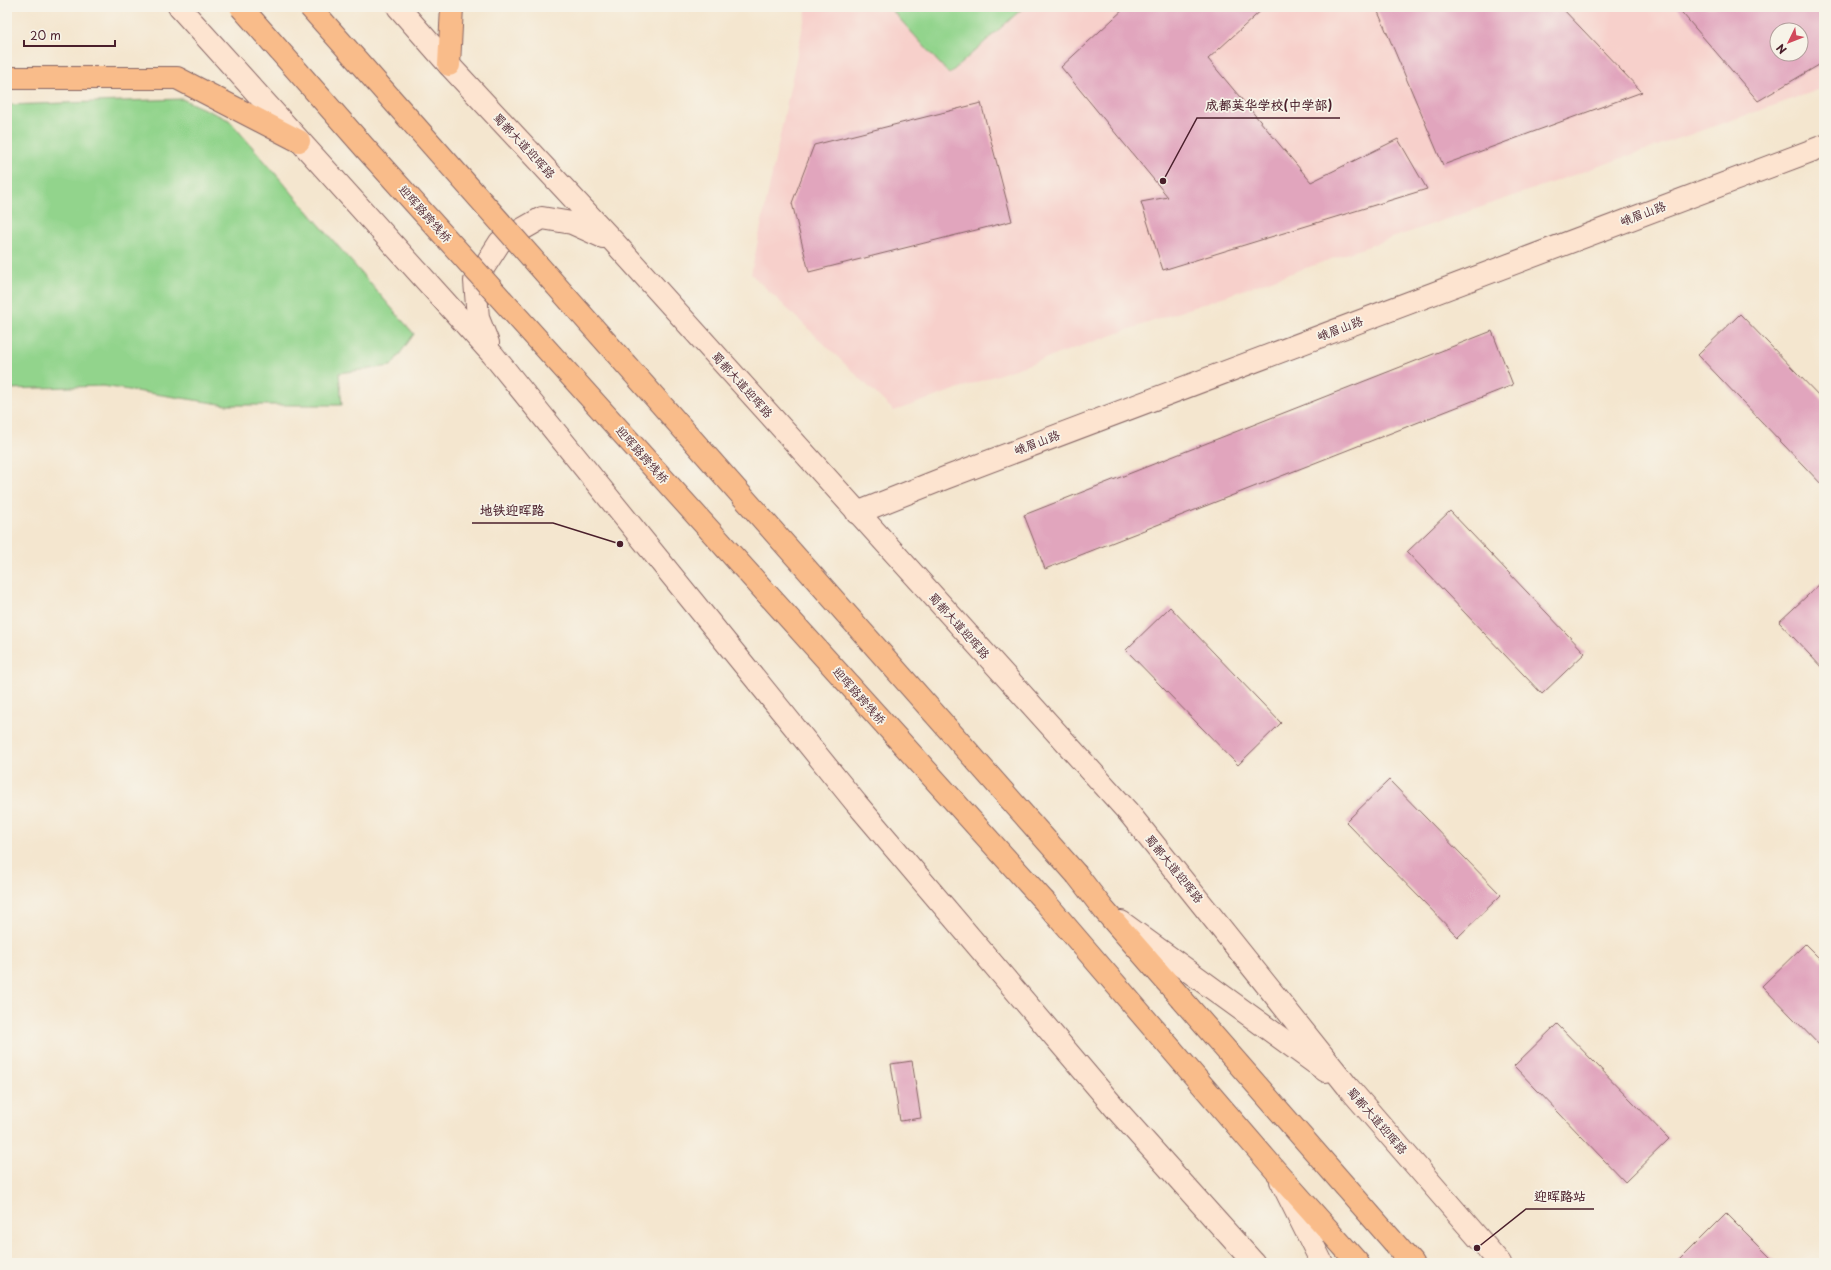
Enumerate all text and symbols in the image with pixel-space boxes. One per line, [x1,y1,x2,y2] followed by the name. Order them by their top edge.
[24,22,115,48] scale bar
[1769,22,1809,62] north arrow
[30,26,61,44] text: 20 m
[1772,40,1791,58] text: N
[1197,93,1340,118] callout: 成都英华学校(中学部)
[1206,95,1332,114] text: 成都英华学校(中学部)
[489,108,560,182] street label: 蜀都大道迎晖路
[395,181,457,247] street label: 迎晖路跨线桥
[1617,196,1668,230] street label: 峨眉山路
[1314,311,1365,345] street label: 峨眉山路
[708,347,778,422] street label: 蜀都大道迎晖路
[612,422,674,488] street label: 迎晖路跨线桥
[1011,425,1062,459] street label: 峨眉山路
[472,498,553,523] callout: 地铁迎晖路
[479,500,545,519] text: 地铁迎晖路
[925,588,995,663] street label: 蜀都大道迎晖路
[829,663,891,729] street label: 迎晖路跨线桥
[1141,830,1208,907] street label: 蜀都大道迎晖路
[1343,1083,1412,1158] street label: 蜀都大道迎晖路
[1526,1184,1594,1209] callout: 迎晖路站
[1534,1186,1586,1205] text: 迎晖路站

